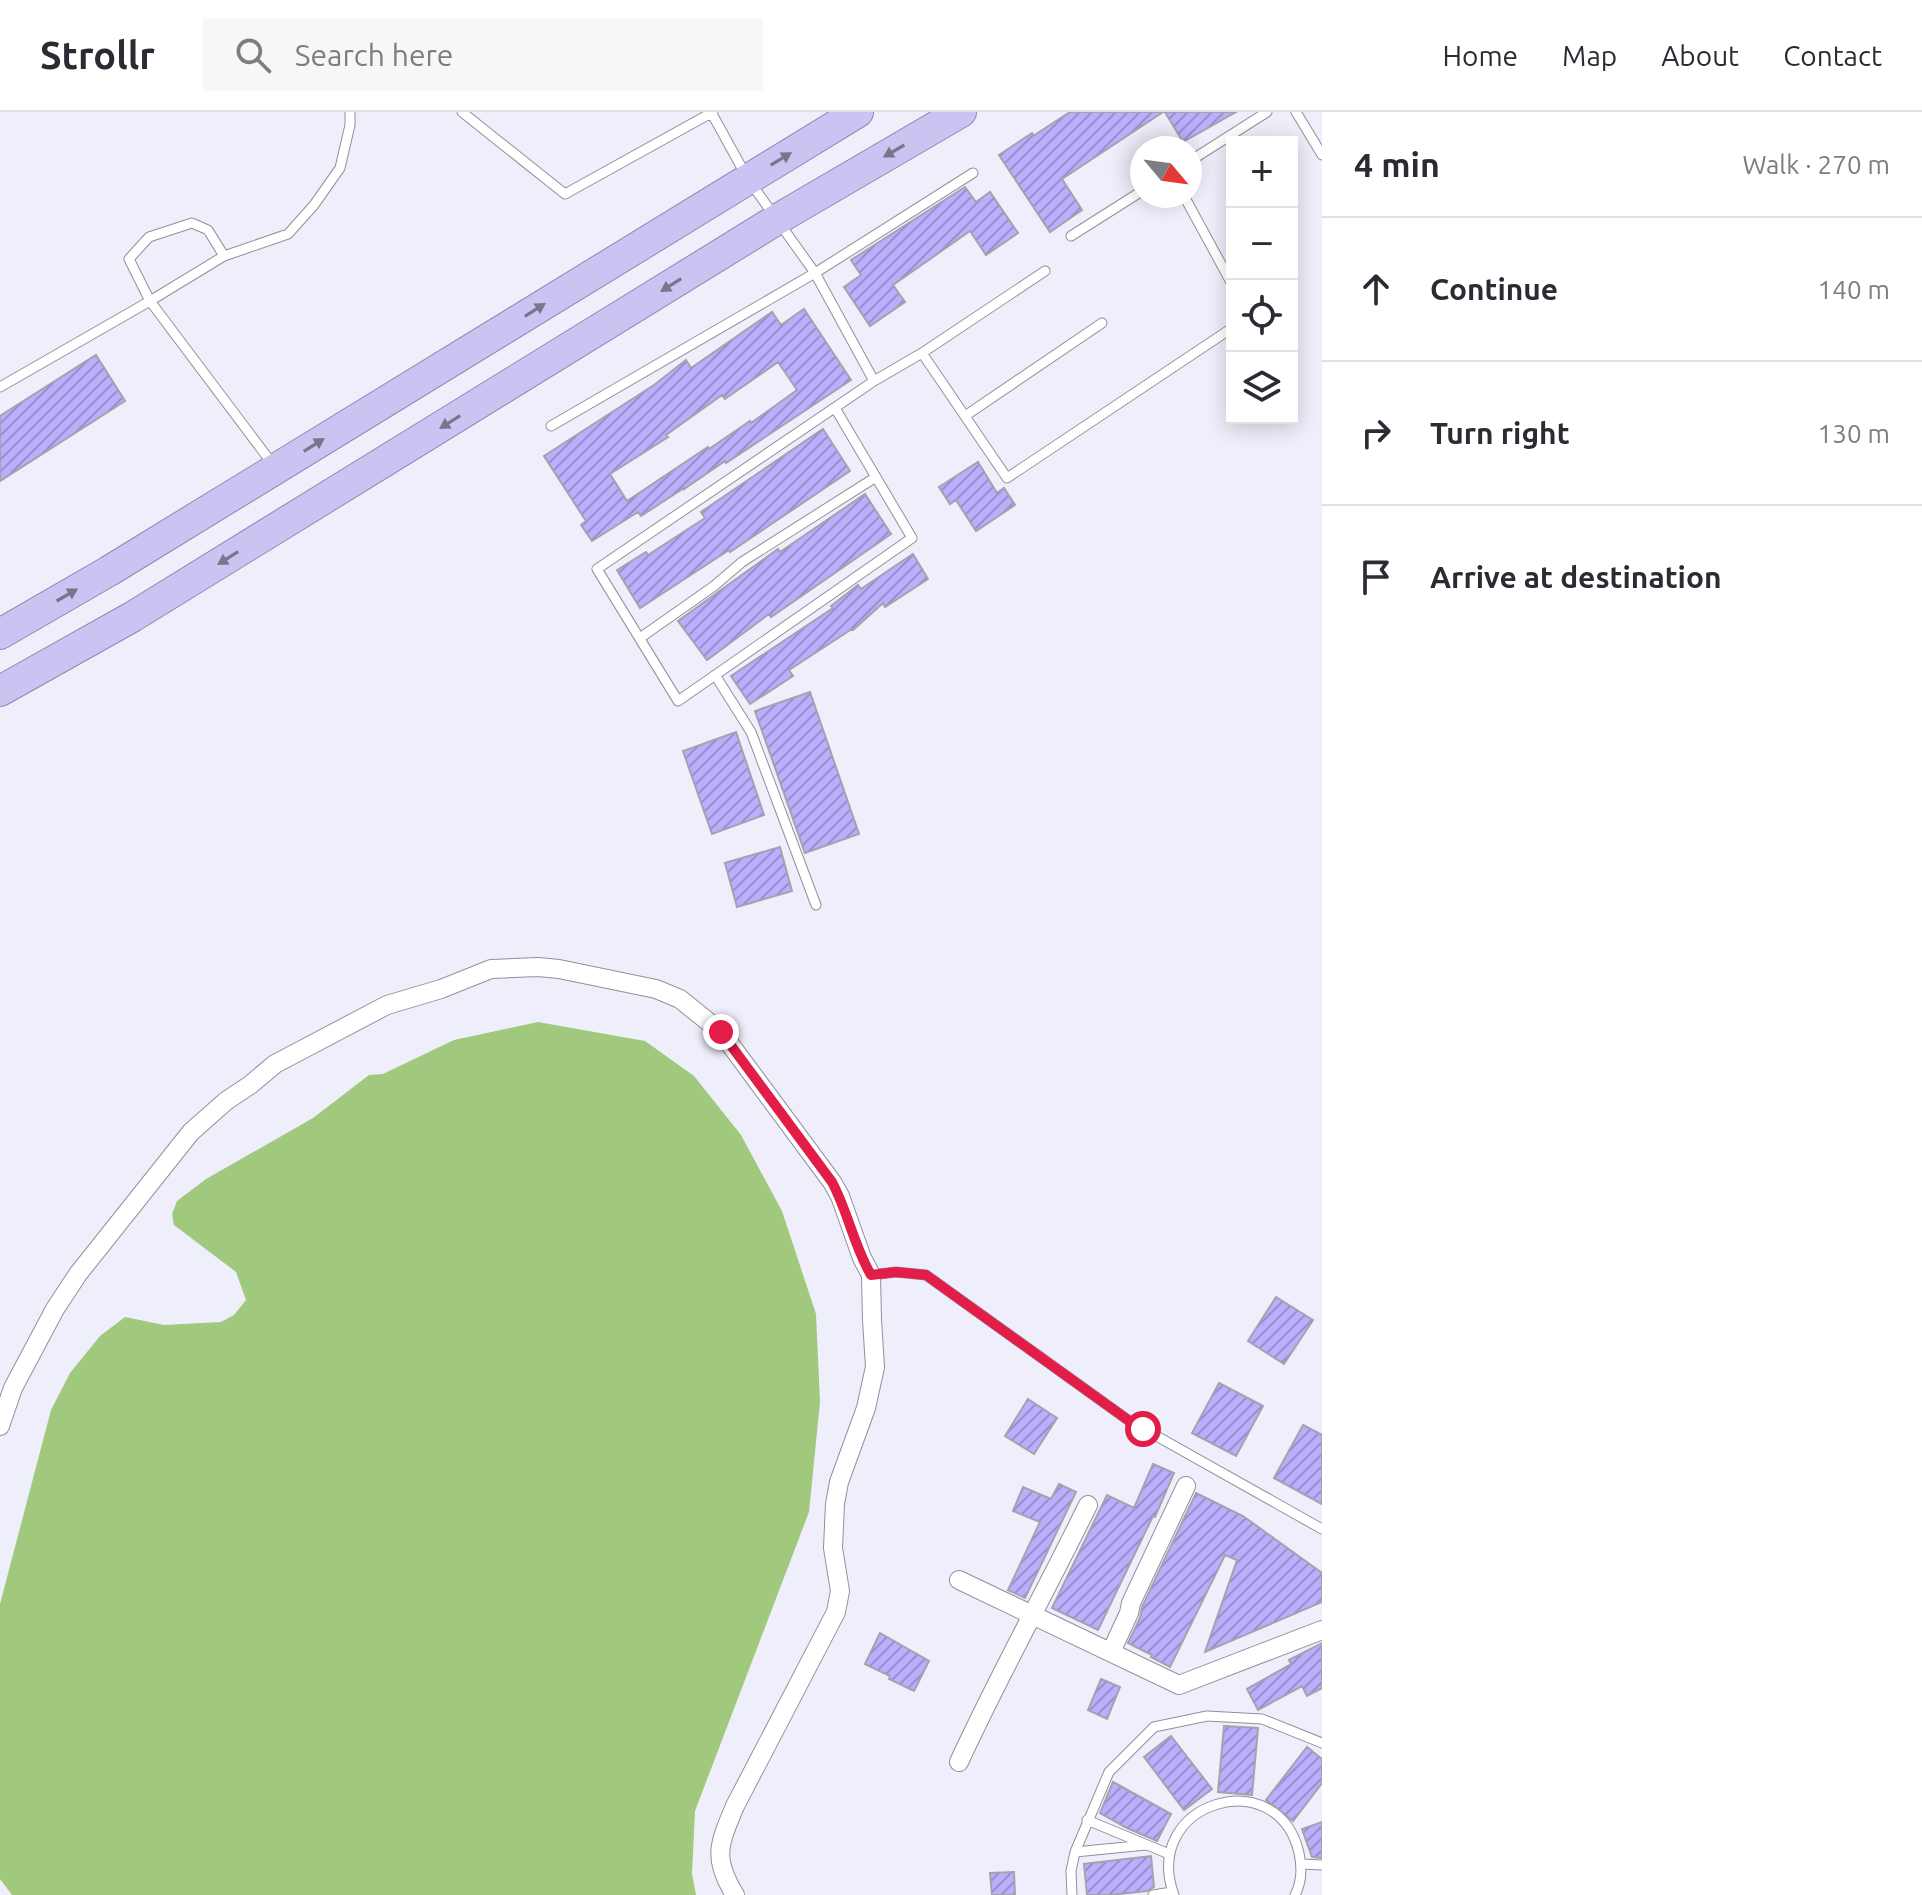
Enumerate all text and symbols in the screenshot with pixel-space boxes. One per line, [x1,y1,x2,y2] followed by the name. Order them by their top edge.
[203,19,763,91] search box
[231,33,275,77] icon: search
[40,34,155,76] text: Strollr
[295,38,453,72] text: Search here
[1443,40,1518,71] text: Home
[1562,40,1617,71] text: Map
[1661,40,1739,71] text: About
[1783,40,1882,71] text: Contact
[1130,136,1202,208] north arrow
[1226,136,1298,424] map controls
[1226,136,1298,208] button: +
[883,144,905,158] one-way arrow
[1354,145,1440,183] text: 4 min
[1742,150,1890,179] text: Walk · 270 m
[770,152,792,166] one-way arrow
[1226,208,1298,280] button: −
[1354,267,1398,311] icon: ahead
[1430,272,1558,306] text: Continue
[1818,275,1890,304] text: 140 m
[660,278,682,292] one-way arrow
[1226,280,1298,352] button: locate
[524,303,546,317] one-way arrow
[1226,352,1298,424] button: layers
[1354,411,1398,455] icon: right
[439,414,461,428] one-way arrow
[1430,416,1570,450] text: Turn right
[1818,419,1890,448] text: 130 m
[303,439,325,453] one-way arrow
[217,551,239,565] one-way arrow
[1354,555,1398,599] icon: arrive
[1430,560,1722,594] text: Arrive at destination
[56,588,79,602] one-way arrow
[703,1014,739,1050] route end
[1125,1411,1161,1447] route start

